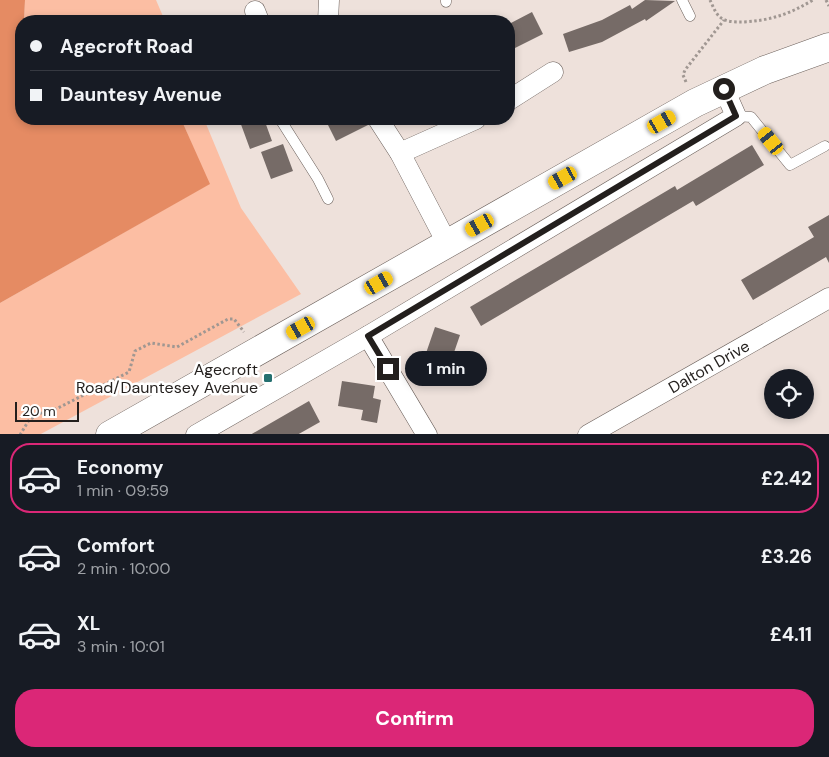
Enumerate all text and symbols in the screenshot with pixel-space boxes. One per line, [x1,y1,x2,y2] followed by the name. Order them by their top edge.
[60,34,193,59] text: Agecroft Road
[713,78,735,100] route start
[60,82,222,107] text: Dauntesy Avenue
[645,108,678,136] car
[755,125,786,157] car
[546,164,579,192] car
[463,211,496,239] car
[362,269,395,297] car
[284,314,317,342] car
[665,335,754,398] street label: Dalton Drive
[406,352,488,386] callout: 1 min
[377,358,399,380] route end
[427,358,465,379] text: 1 min
[76,359,258,398] place label: Agecroft Road/Dauntesey Avenue
[764,369,814,419] map controls
[764,369,814,419] button: locate
[262,372,274,384] marker: Agecroft Road/Dauntesey Avenue
[15,400,79,423] scale bar
[22,402,56,420] text: 20 m
[77,455,164,480] text: Economy
[17,456,62,501] icon: car
[761,466,812,491] text: £2.42
[77,480,169,501] text: 1 min · 09:59
[77,533,155,558] text: Comfort
[17,534,62,579] icon: car
[761,544,812,569] text: £3.26
[77,558,171,579] text: 2 min · 10:00
[77,611,100,636] text: XL
[17,612,62,657] icon: car
[770,622,812,647] text: £4.11
[77,636,165,657] text: 3 min · 10:01
[15,689,814,747] button: Confirm

